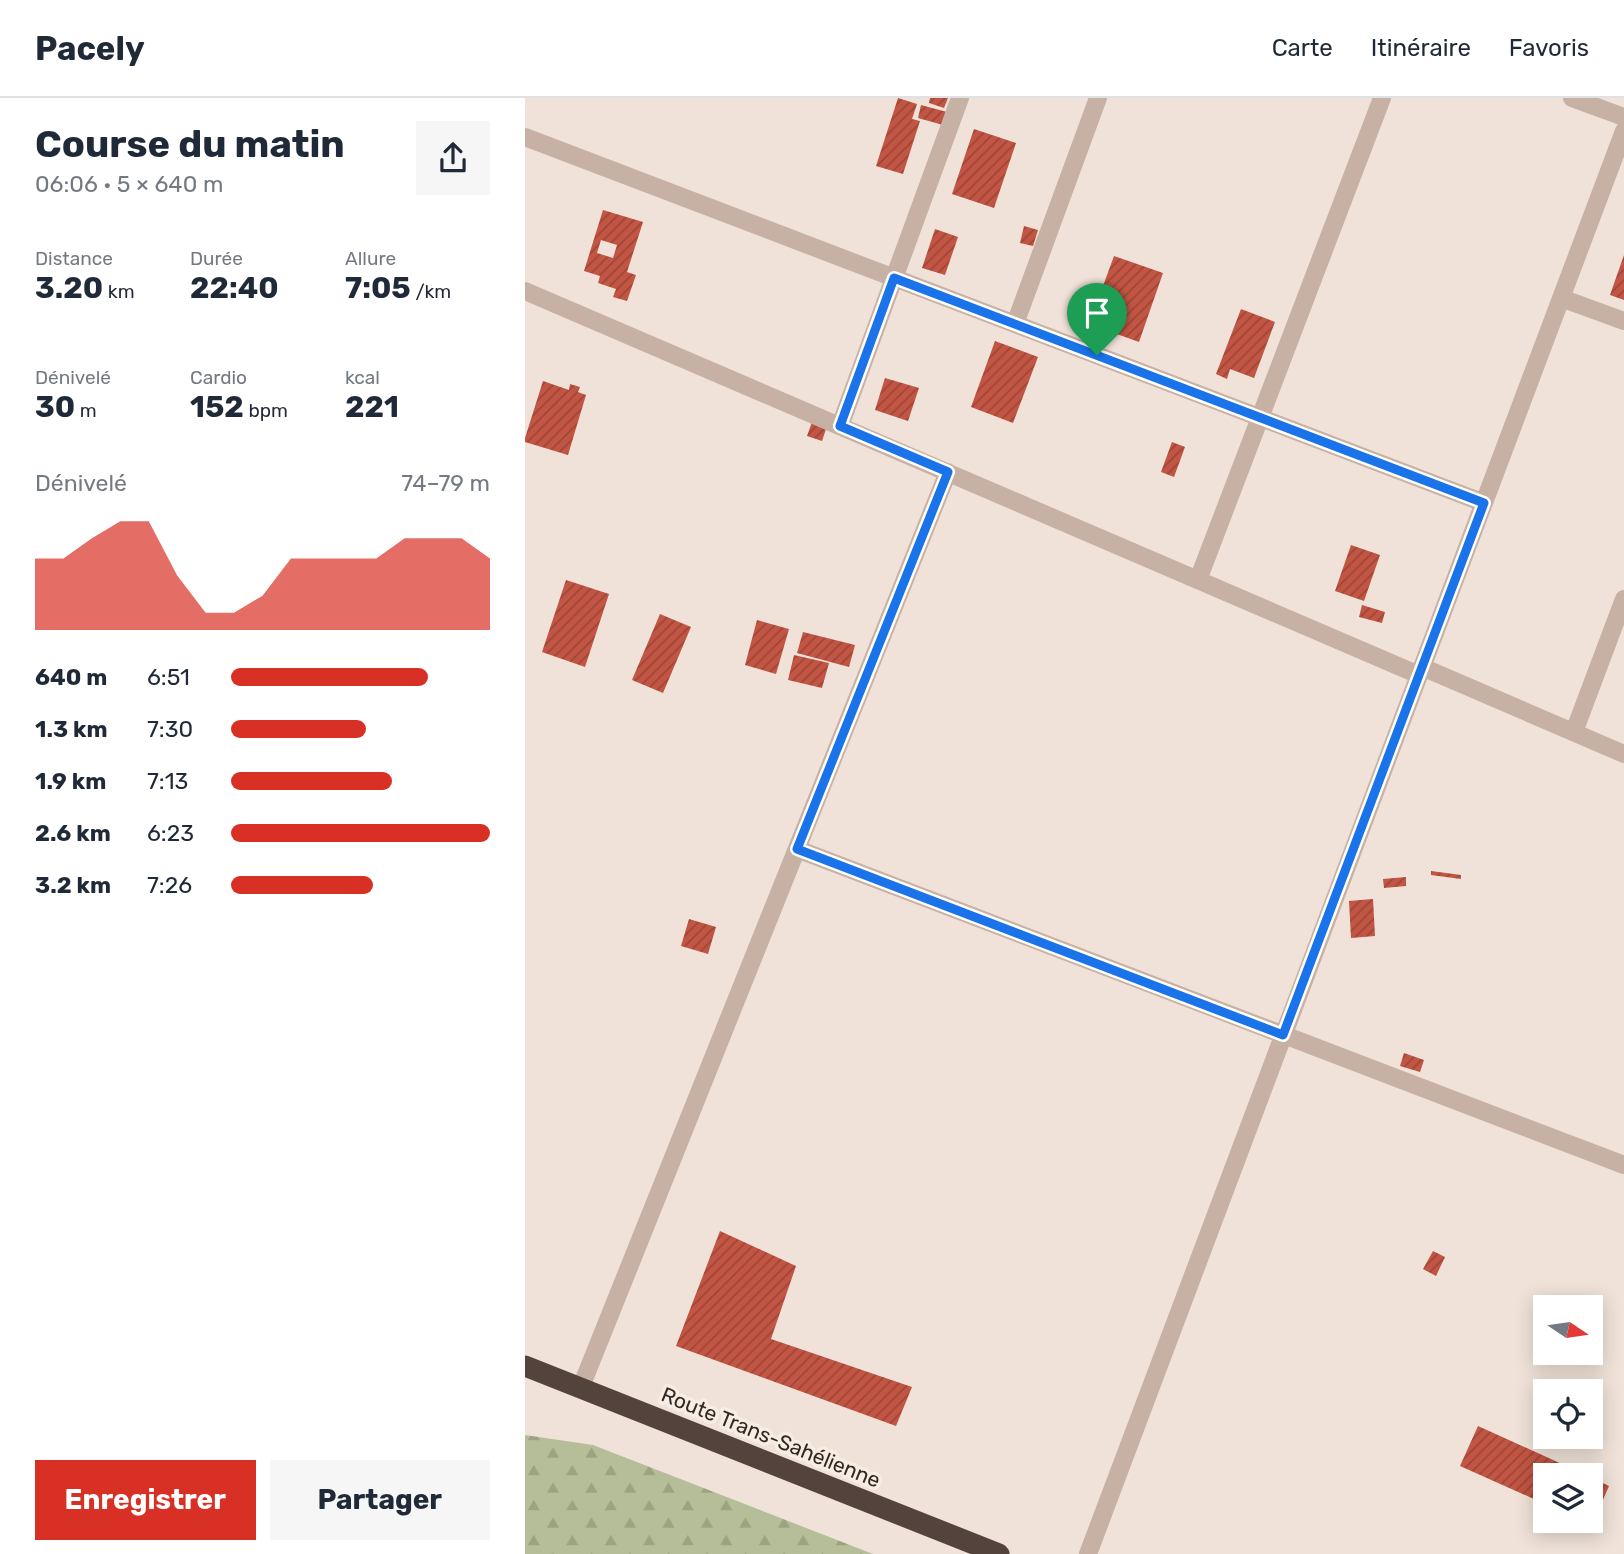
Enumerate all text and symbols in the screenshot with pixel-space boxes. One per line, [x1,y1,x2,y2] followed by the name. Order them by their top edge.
[35,29,145,68] text: Pacely
[1272,34,1333,62] text: Carte
[1371,34,1471,62] text: Itinéraire
[1509,34,1589,62] text: Favoris
[35,121,345,167] text: Course du matin
[416,121,490,195] button: share
[35,170,223,198] text: 06:06 · 5 × 640 m
[35,247,113,270] text: Distance
[190,247,243,270] text: Durée
[345,247,396,270] text: Allure
[35,270,103,306] text: 3.20
[190,270,279,306] text: 22:40
[345,270,411,306] text: 7:05
[103,280,135,303] text: km
[411,280,451,303] text: /km
[1067,283,1127,355] pin
[1078,294,1116,332] icon: arrive
[35,366,111,389] text: Dénivelé
[190,366,247,389] text: Cardio
[345,366,380,389] text: kcal
[35,389,75,425] text: 30
[190,389,244,425] text: 152
[345,389,399,425] text: 221
[75,399,97,422] text: m
[244,399,288,422] text: bpm
[35,469,127,497] text: Dénivelé
[401,469,490,497] text: 74–79 m
[35,663,107,691] text: 640 m
[147,663,190,691] text: 6:51
[35,715,108,743] text: 1.3 km
[147,715,193,743] text: 7:30
[35,767,106,795] text: 1.9 km
[147,767,188,795] text: 7:13
[35,819,111,847] text: 2.6 km
[147,819,194,847] text: 6:23
[35,871,111,899] text: 3.2 km
[147,871,192,899] text: 7:26
[1533,1295,1603,1365] north arrow
[1533,1295,1603,1533] map controls
[1533,1379,1603,1449] button: locate
[658,1382,884,1492] street label: Route Trans-Sahélienne
[35,1460,256,1540] button: Enregistrer
[270,1460,490,1540] button: Partager
[1533,1463,1603,1533] button: layers

